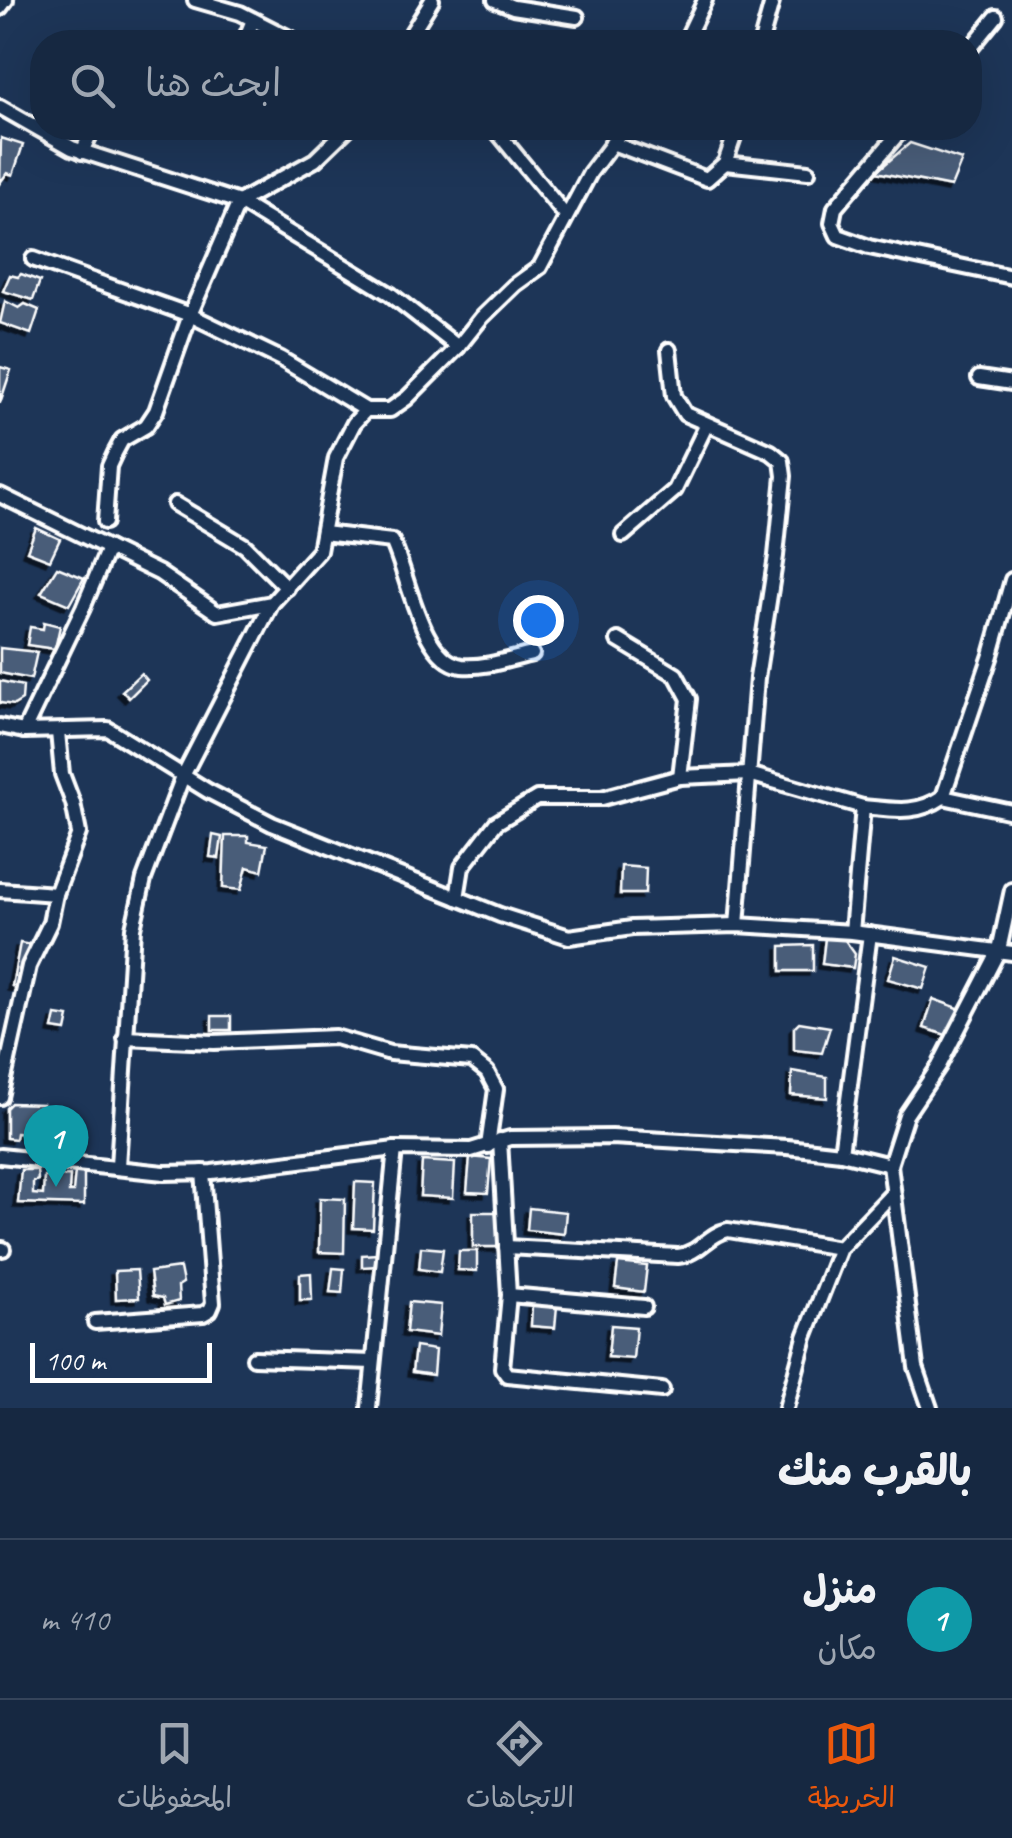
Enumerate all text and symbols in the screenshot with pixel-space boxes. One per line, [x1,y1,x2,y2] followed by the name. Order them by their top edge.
[30,30,982,140] search box
[65,58,120,113] icon: search
[145,60,281,107] text: ابحث هنا
[513,595,564,646] your location
[23,1104,88,1187] pin: 1
[30,1338,212,1382] scale bar
[45,1343,105,1378] text: 100 m
[778,1445,972,1498] text: بالقرب منك
[803,1567,877,1614] text: منزل
[40,1599,109,1640] text: 410 m
[932,1599,947,1640] text: 1
[818,1628,877,1669] text: مكان
[117,1716,232,1822] tab: المحفوظات
[466,1716,574,1822] tab: الاتجاهات
[808,1716,895,1822] tab: الخريطة

